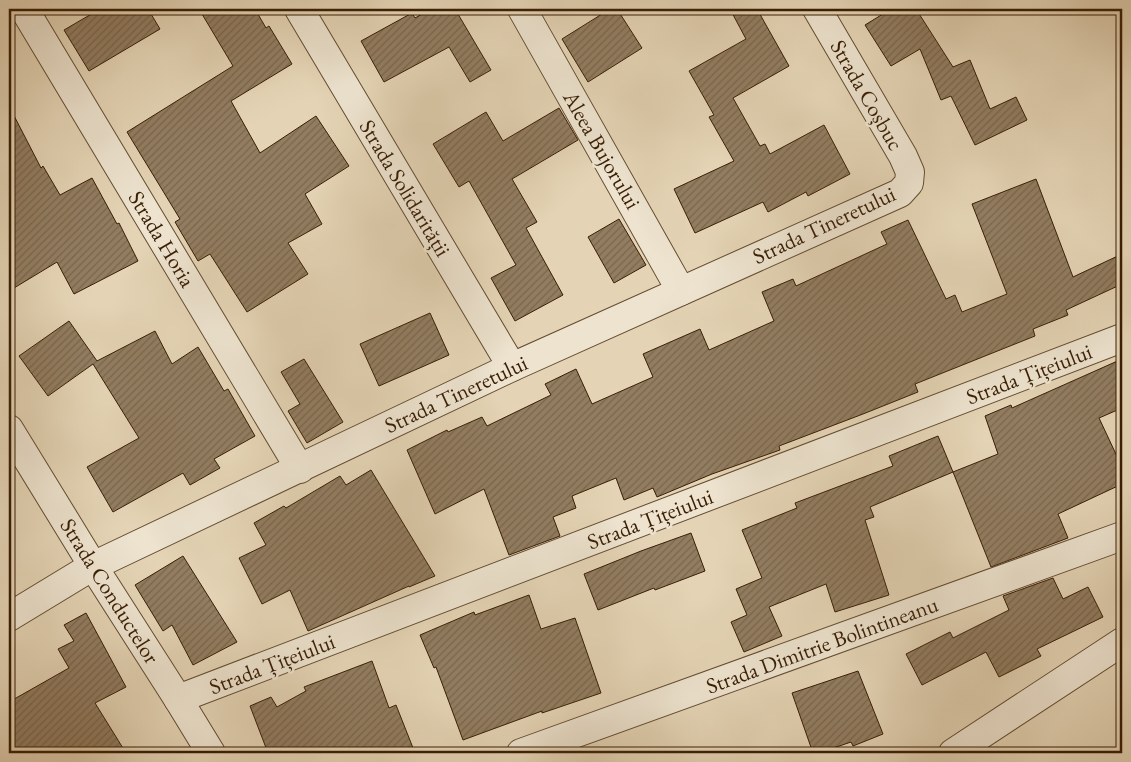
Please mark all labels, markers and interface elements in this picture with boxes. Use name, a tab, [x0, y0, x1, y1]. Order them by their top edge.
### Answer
street label: Strada Coșbuc	[824, 34, 910, 156]
street label: Aleea Bujorului	[556, 85, 648, 214]
street label: Strada Solidarității	[353, 114, 457, 262]
street label: Strada Tineretului	[748, 179, 900, 271]
street label: Strada Horia	[122, 185, 202, 293]
street label: Strada Țițeiului	[962, 337, 1096, 411]
street label: Strada Tineretului	[380, 348, 532, 440]
street label: Strada Țițeiului	[583, 482, 717, 556]
street label: Strada Conductelor	[54, 513, 167, 670]
street label: Strada Dimitrie Bolintineanu	[702, 589, 942, 701]
street label: Strada Țițeiului	[205, 627, 339, 701]

